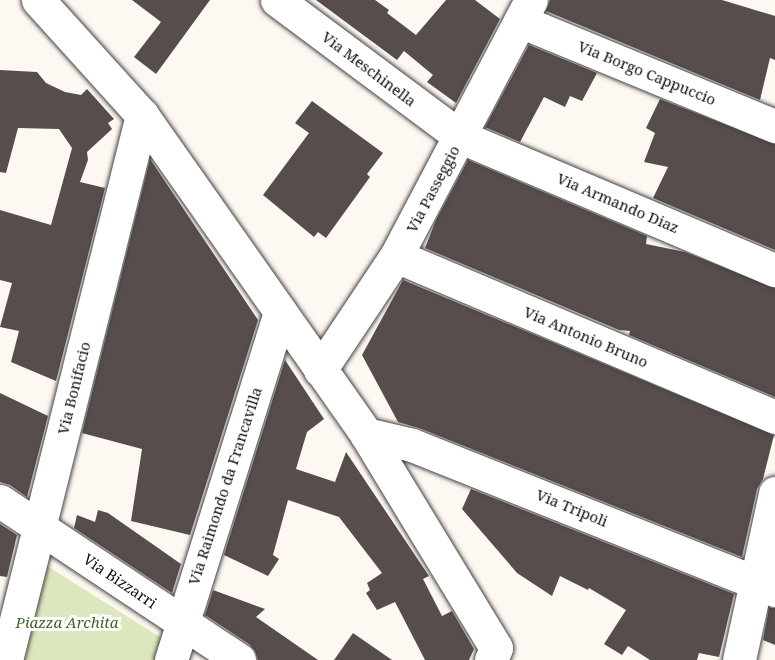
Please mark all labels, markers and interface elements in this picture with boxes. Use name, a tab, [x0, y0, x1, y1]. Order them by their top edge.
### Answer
street label: Via Meschinella	[318, 28, 420, 110]
street label: Via Borgo Cappuccio	[575, 37, 719, 109]
street label: Via Passeggio	[403, 142, 463, 236]
street label: Via Armando Diaz	[554, 169, 682, 237]
street label: Via Antonio Bruno	[521, 303, 651, 371]
street label: Via Bonifacio	[54, 340, 94, 436]
street label: Via Raimondo da Francavilla	[184, 385, 266, 587]
street label: Via Tripoli	[534, 485, 610, 531]
street label: Via Bizzarri	[80, 550, 160, 612]
park label: Piazza Archita	[16, 614, 118, 632]

